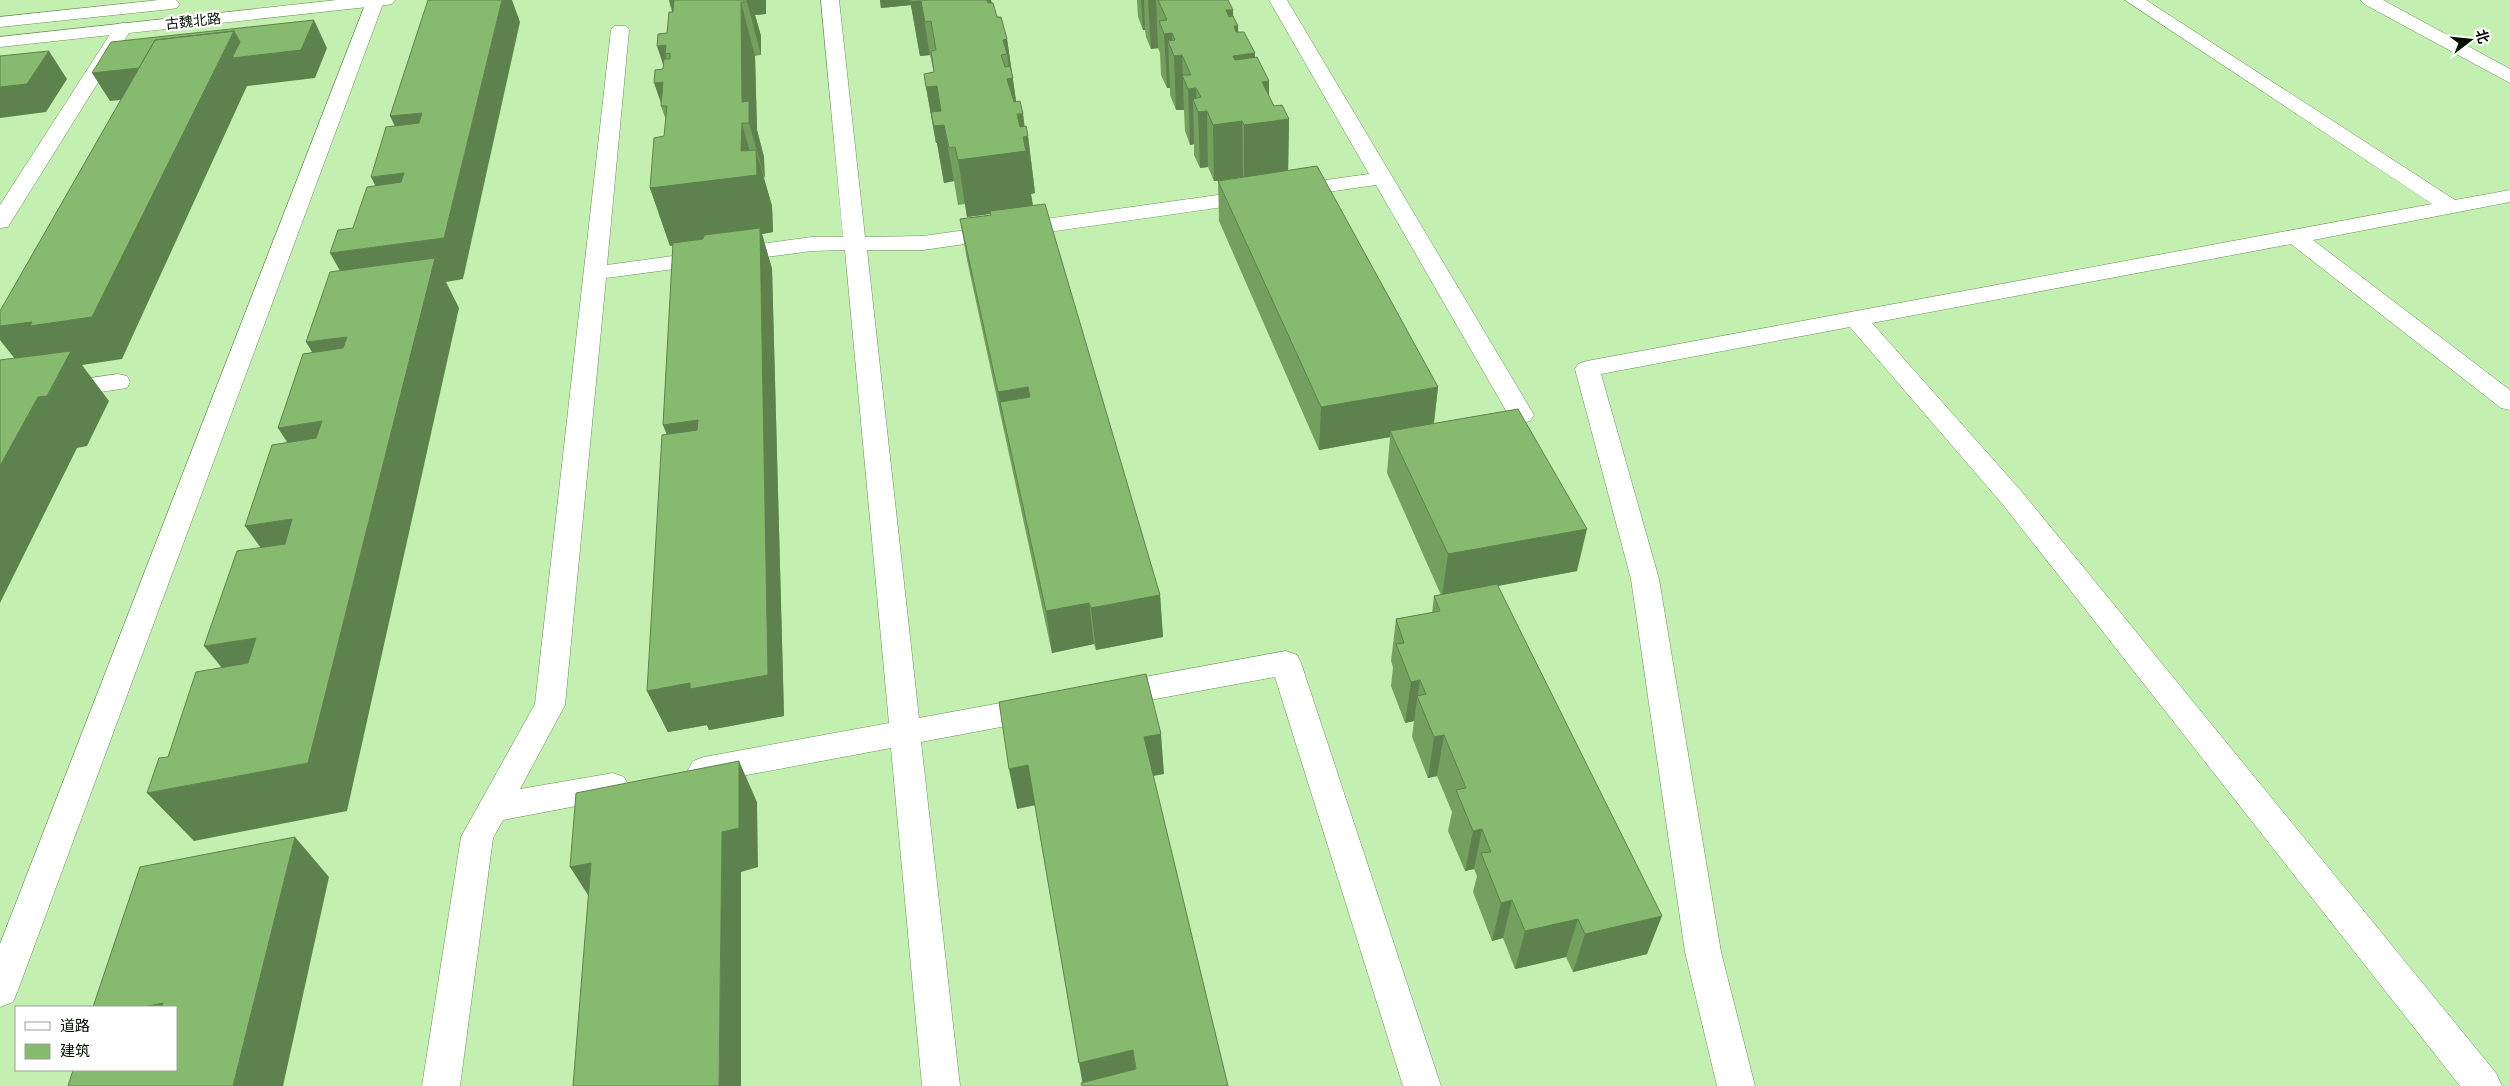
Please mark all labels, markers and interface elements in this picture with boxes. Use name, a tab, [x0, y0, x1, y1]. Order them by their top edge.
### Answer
street label: 古魏北路	[164, 9, 222, 32]
north arrow	[2445, 15, 2495, 65]
text: 北	[2473, 27, 2493, 45]
legend	[15, 1006, 178, 1071]
text: 道路	[60, 1016, 90, 1034]
text: 建筑	[60, 1041, 90, 1059]

